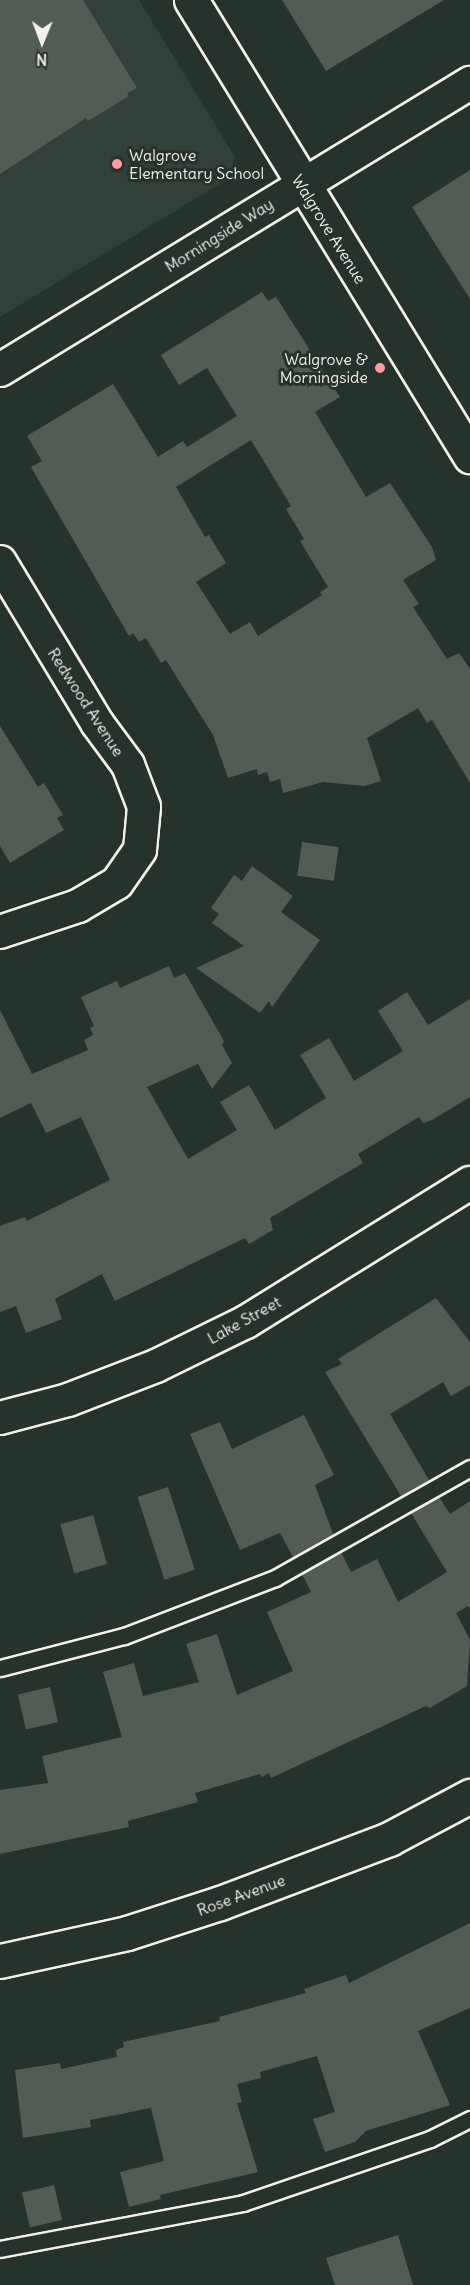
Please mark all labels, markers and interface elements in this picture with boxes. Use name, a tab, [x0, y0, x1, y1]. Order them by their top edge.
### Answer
north arrow	[12, 12, 72, 72]
text: N	[36, 50, 47, 70]
place label: Walgrove Elementary School	[129, 145, 264, 183]
marker: Walgrove Elementary School	[110, 157, 124, 171]
street label: Walgrove Avenue	[288, 171, 370, 287]
street label: Morningside Way	[161, 194, 277, 276]
place label: Walgrove & Morningside	[280, 349, 368, 387]
marker: Walgrove & Morningside	[373, 361, 387, 375]
street label: Redwood Avenue	[44, 644, 128, 760]
street label: Lake Street	[204, 1292, 284, 1348]
street label: Rose Avenue	[194, 1870, 288, 1920]

